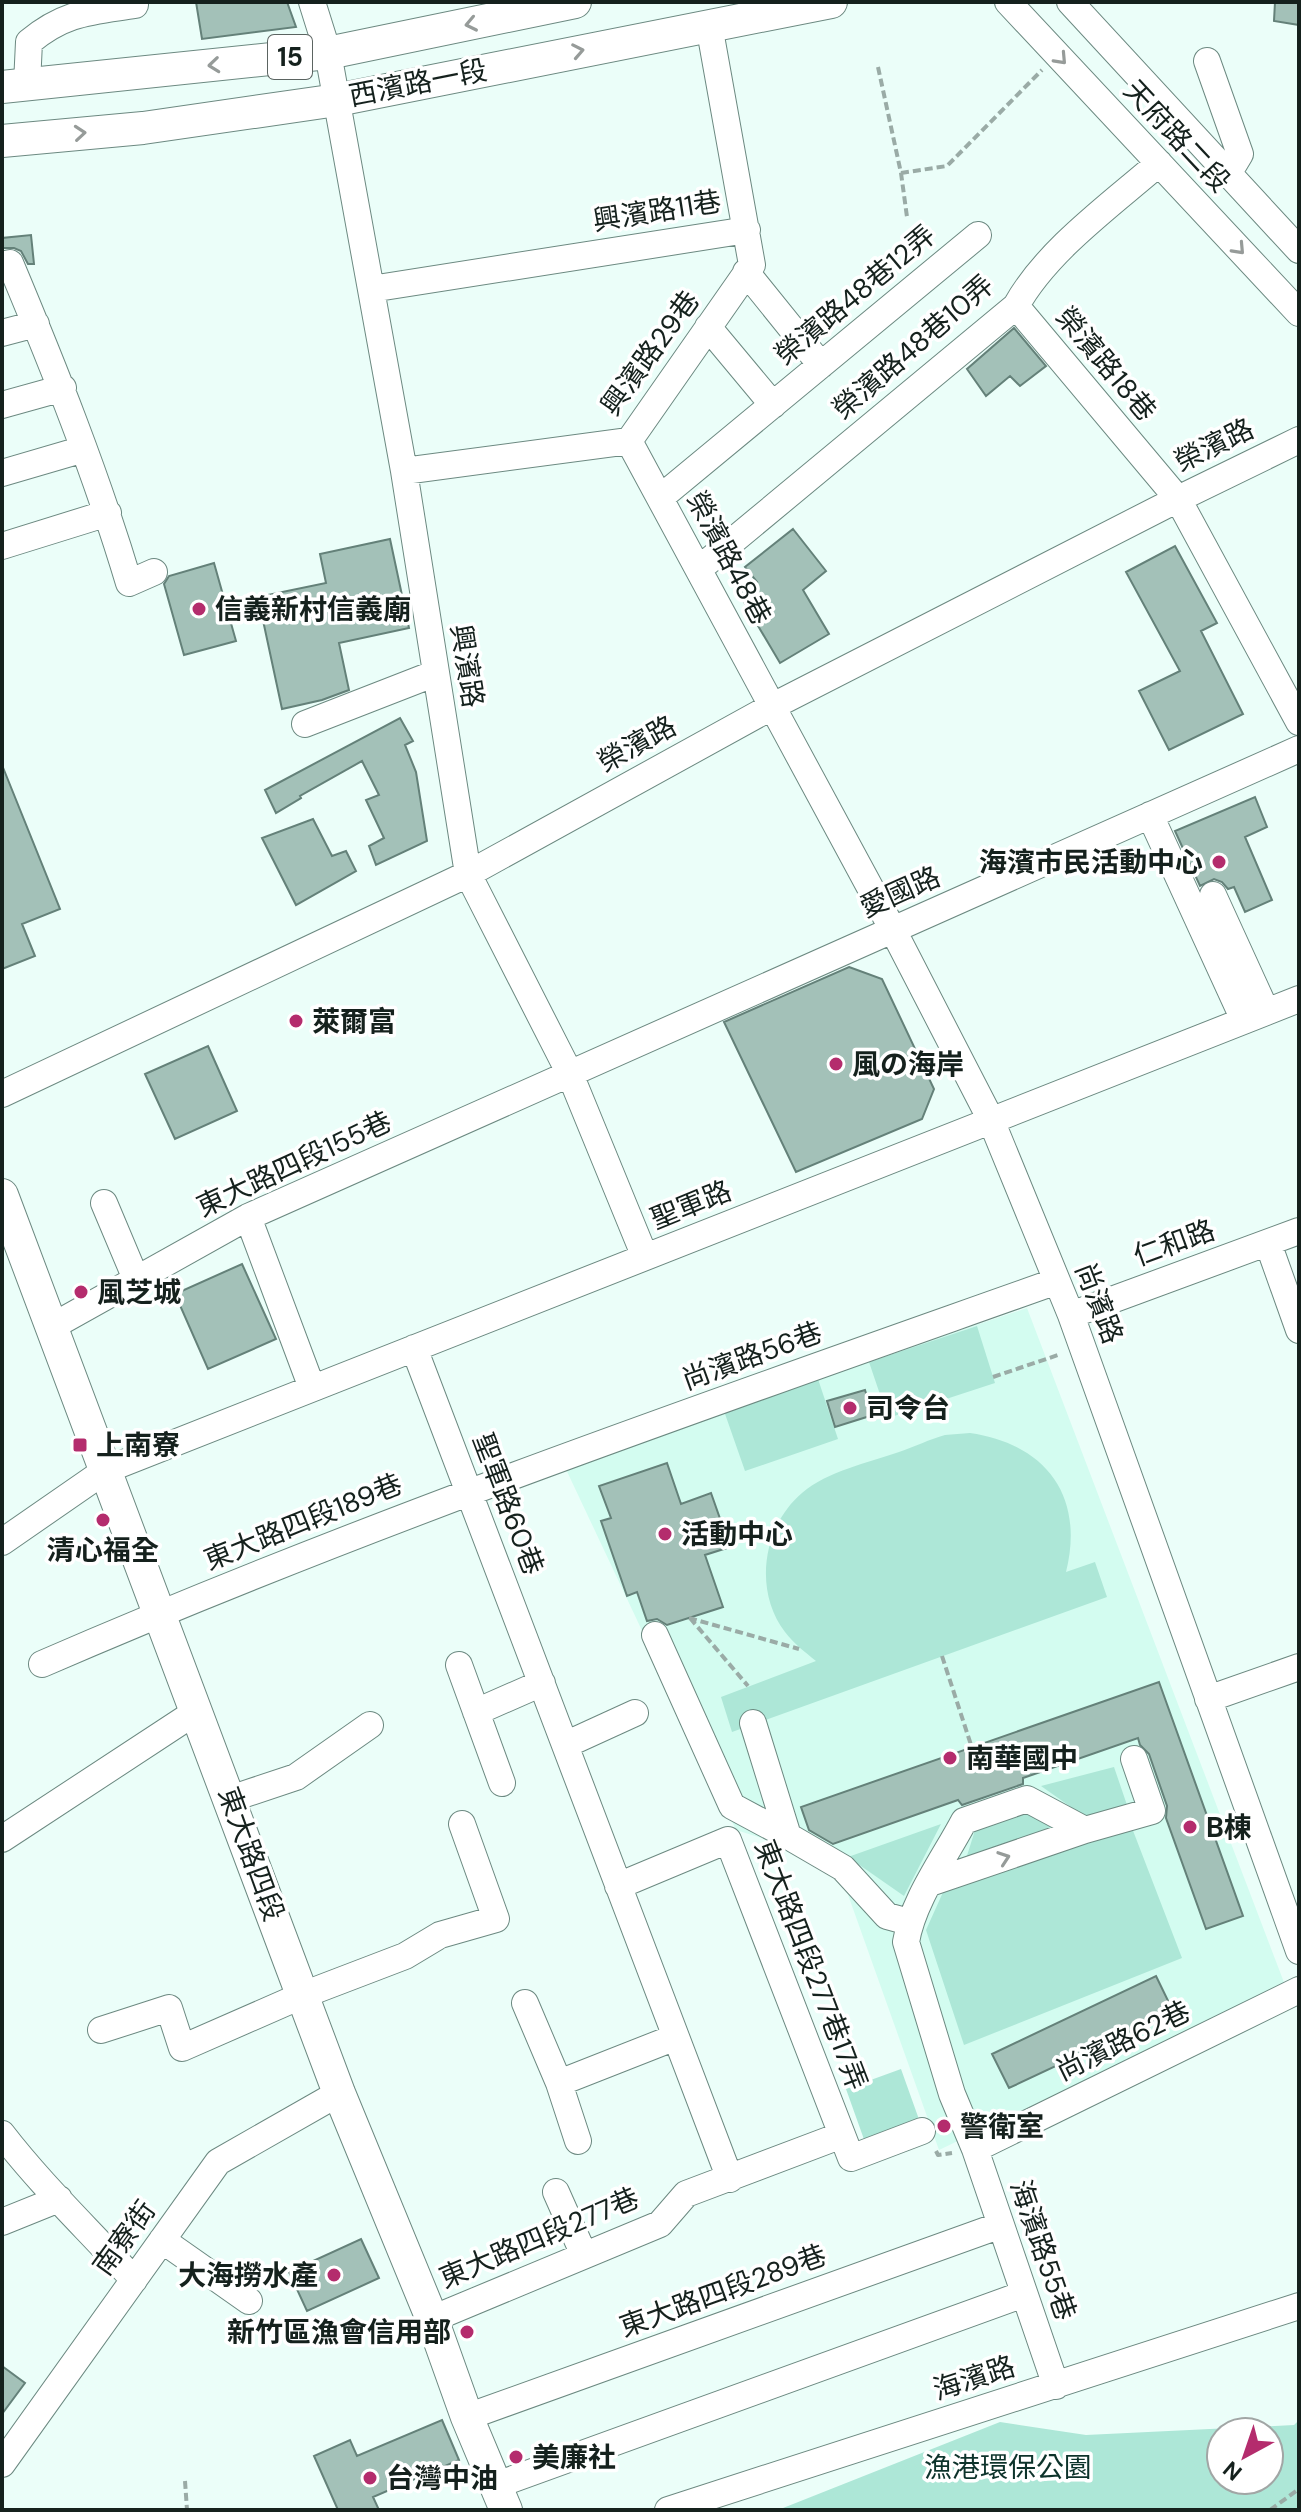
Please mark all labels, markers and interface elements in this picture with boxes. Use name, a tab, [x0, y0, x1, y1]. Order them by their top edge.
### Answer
one-way arrow	[464, 14, 477, 31]
road number: 15	[268, 35, 312, 79]
one-way arrow	[571, 43, 584, 60]
one-way arrow	[1052, 50, 1067, 64]
street label: 西濱路一段	[346, 51, 490, 115]
one-way arrow	[208, 57, 221, 74]
street label: 天府路二段	[1116, 72, 1238, 200]
one-way arrow	[74, 125, 87, 142]
street label: 興濱路11巷	[590, 183, 724, 239]
street label: 榮濱路48巷12弄	[767, 217, 943, 373]
one-way arrow	[1230, 240, 1244, 254]
street label: 榮濱路48巷10弄	[825, 267, 1001, 427]
street label: 興濱路29巷	[592, 283, 708, 423]
street label: 榮濱路18巷	[1048, 299, 1164, 429]
street label: 榮濱路	[1168, 410, 1260, 480]
street label: 榮濱路48巷	[678, 485, 780, 631]
place label: 信義新村信義廟	[215, 591, 411, 628]
marker: 信義新村信義廟	[190, 600, 208, 618]
street label: 興濱路	[442, 622, 492, 710]
street label: 榮濱路	[591, 707, 683, 781]
place label: 海濱市民活動中心	[979, 844, 1203, 881]
marker: 海濱市民活動中心	[1210, 853, 1228, 871]
street label: 愛國路	[854, 858, 946, 926]
place label: 萊爾富	[312, 1003, 396, 1040]
marker: 萊爾富	[287, 1012, 305, 1030]
place label: 風の海岸	[852, 1046, 964, 1083]
marker: 風の海岸	[827, 1055, 845, 1073]
street label: 東大路四段155巷	[191, 1103, 397, 1225]
street label: 聖軍路	[645, 1172, 737, 1238]
street label: 仁和路	[1128, 1211, 1220, 1275]
street label: 尚濱路	[1067, 1257, 1131, 1349]
place label: 風芝城	[97, 1274, 181, 1311]
marker: 風芝城	[72, 1283, 90, 1301]
street label: 尚濱路56巷	[677, 1314, 827, 1398]
place label: 司令台	[866, 1390, 950, 1427]
marker: 司令台	[841, 1399, 859, 1417]
place label: 上南寮	[96, 1427, 180, 1464]
street label: 聖軍路60巷	[464, 1428, 552, 1580]
marker: 上南寮	[71, 1436, 89, 1454]
street label: 東大路四段189巷	[198, 1465, 408, 1579]
marker: 清心福全	[94, 1511, 112, 1529]
place label: 活動中心	[681, 1516, 793, 1553]
marker: 活動中心	[656, 1525, 674, 1543]
place label: 清心福全	[47, 1532, 159, 1569]
place label: 南華國中	[966, 1740, 1078, 1777]
marker: 南華國中	[941, 1749, 959, 1767]
street label: 東大路四段	[210, 1782, 292, 1926]
place label: B棟	[1206, 1809, 1252, 1846]
marker: B棟	[1181, 1818, 1199, 1836]
street label: 東大路四段277巷17弄	[746, 1835, 876, 2095]
one-way arrow	[997, 1851, 1011, 1867]
street label: 尚濱路62巷	[1050, 1993, 1196, 2089]
place label: 警衛室	[960, 2108, 1044, 2145]
marker: 警衛室	[935, 2117, 953, 2135]
street label: 海濱路55巷	[1002, 2175, 1084, 2325]
street label: 東大路四段277巷	[433, 2179, 645, 2297]
street label: 南寮街	[84, 2193, 164, 2283]
street label: 東大路四段289巷	[615, 2236, 831, 2346]
place label: 大海撈水產	[178, 2257, 318, 2294]
marker: 大海撈水產	[325, 2266, 343, 2284]
place label: 新竹區漁會信用部	[227, 2314, 451, 2351]
marker: 新竹區漁會信用部	[458, 2323, 476, 2341]
street label: 海濱路	[928, 2347, 1020, 2409]
north arrow	[1205, 2416, 1285, 2496]
place label: 美廉社	[532, 2439, 616, 2476]
marker: 美廉社	[507, 2448, 525, 2466]
park label: 漁港環保公園	[924, 2449, 1092, 2486]
text: N	[1217, 2455, 1248, 2487]
place label: 台灣中油	[386, 2460, 498, 2497]
marker: 台灣中油	[361, 2469, 379, 2487]

